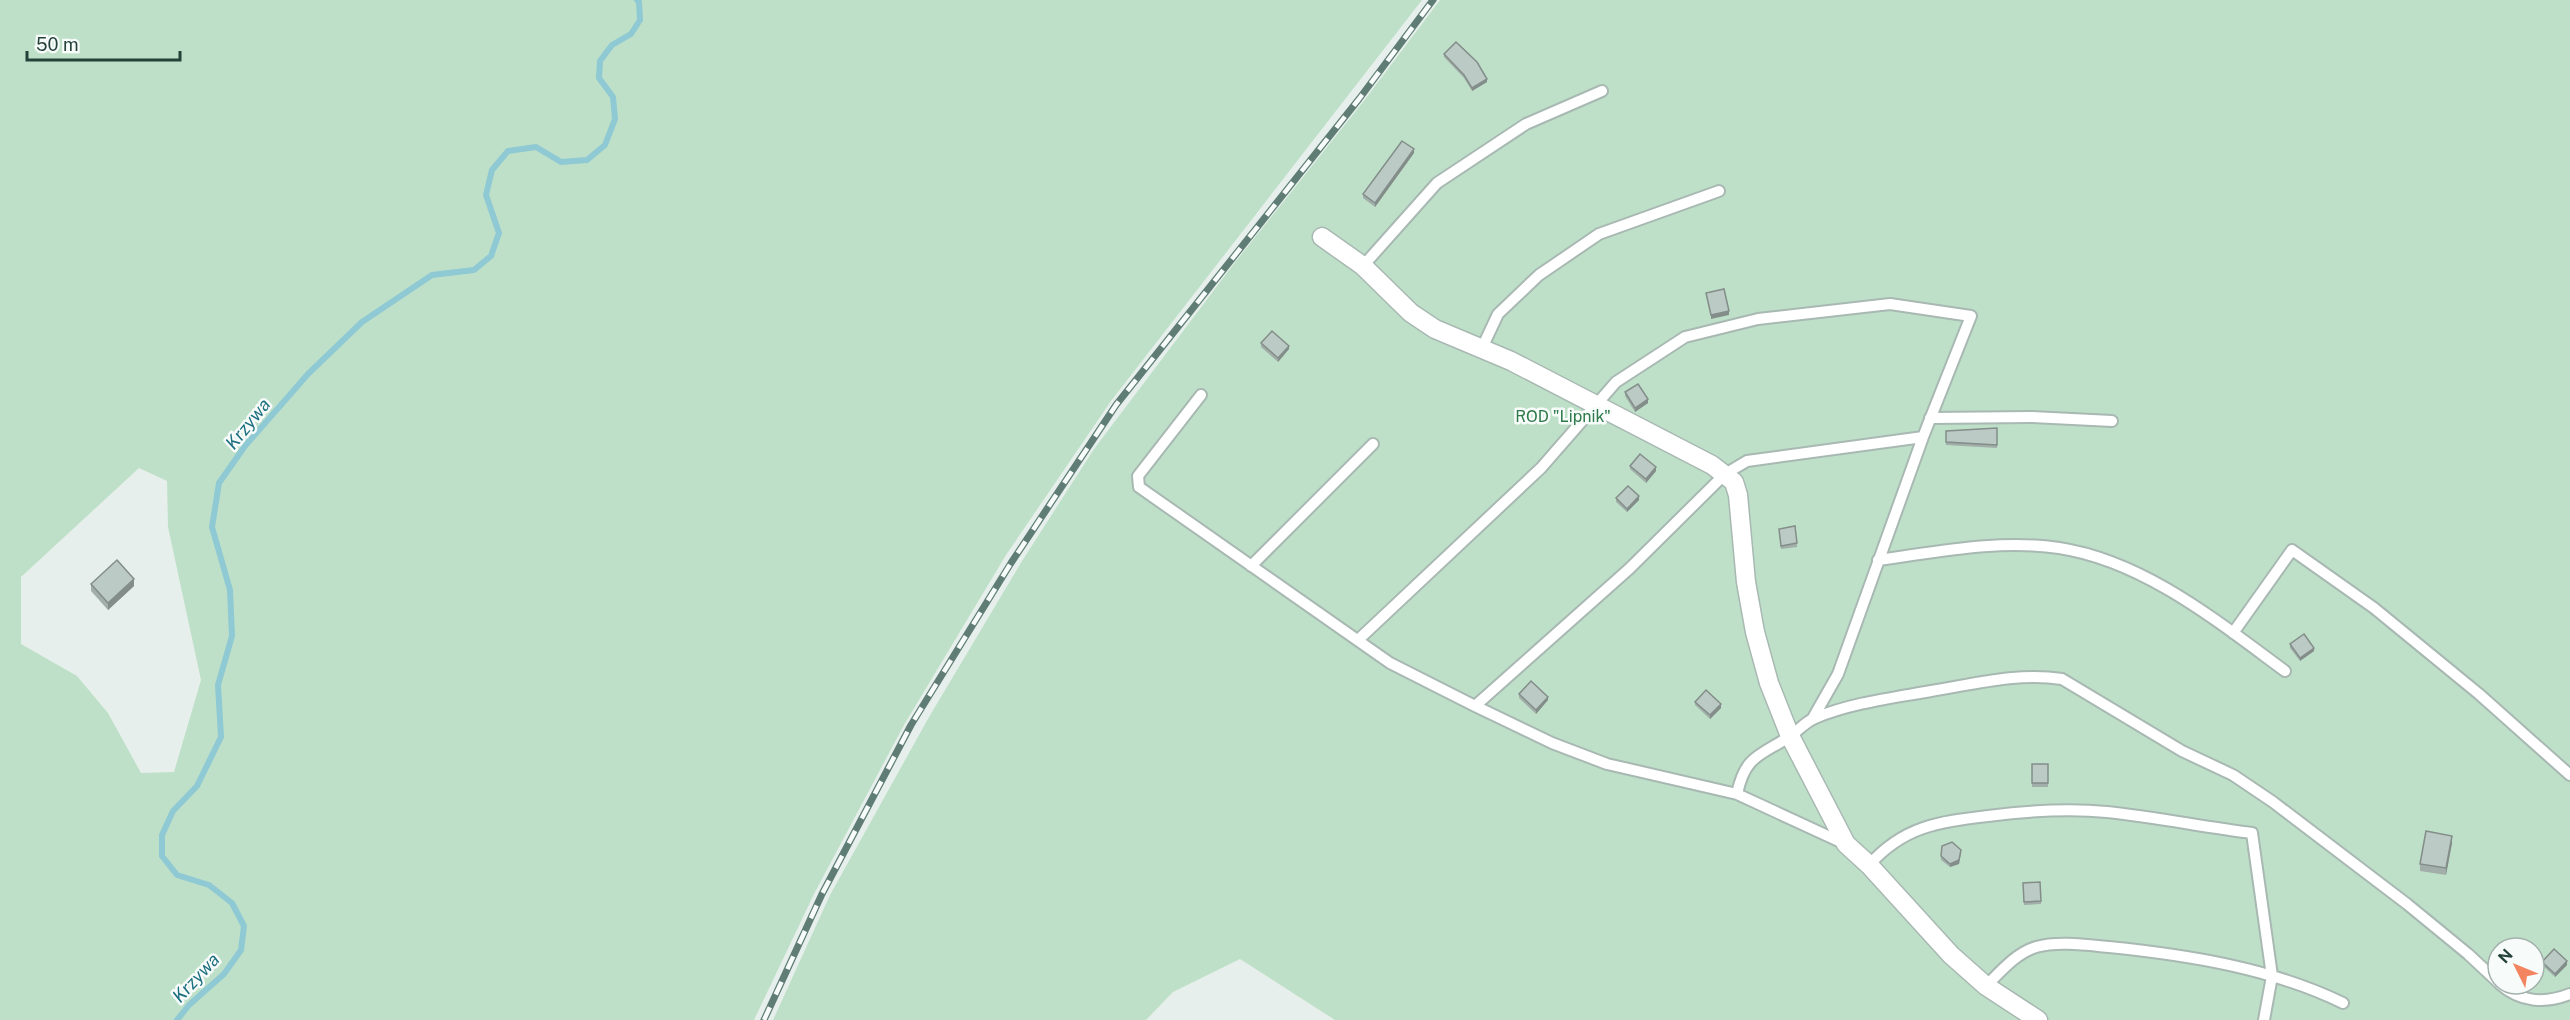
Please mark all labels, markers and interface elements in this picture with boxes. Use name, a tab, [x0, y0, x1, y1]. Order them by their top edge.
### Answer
scale bar	[27, 24, 180, 62]
text: 50 m	[36, 34, 79, 55]
water label: Krzywa	[221, 394, 274, 453]
park label: ROD "Lipnik"	[1515, 407, 1611, 426]
north arrow	[2486, 936, 2546, 996]
text: N	[2494, 945, 2517, 967]
water label: Krzywa	[168, 949, 223, 1006]

